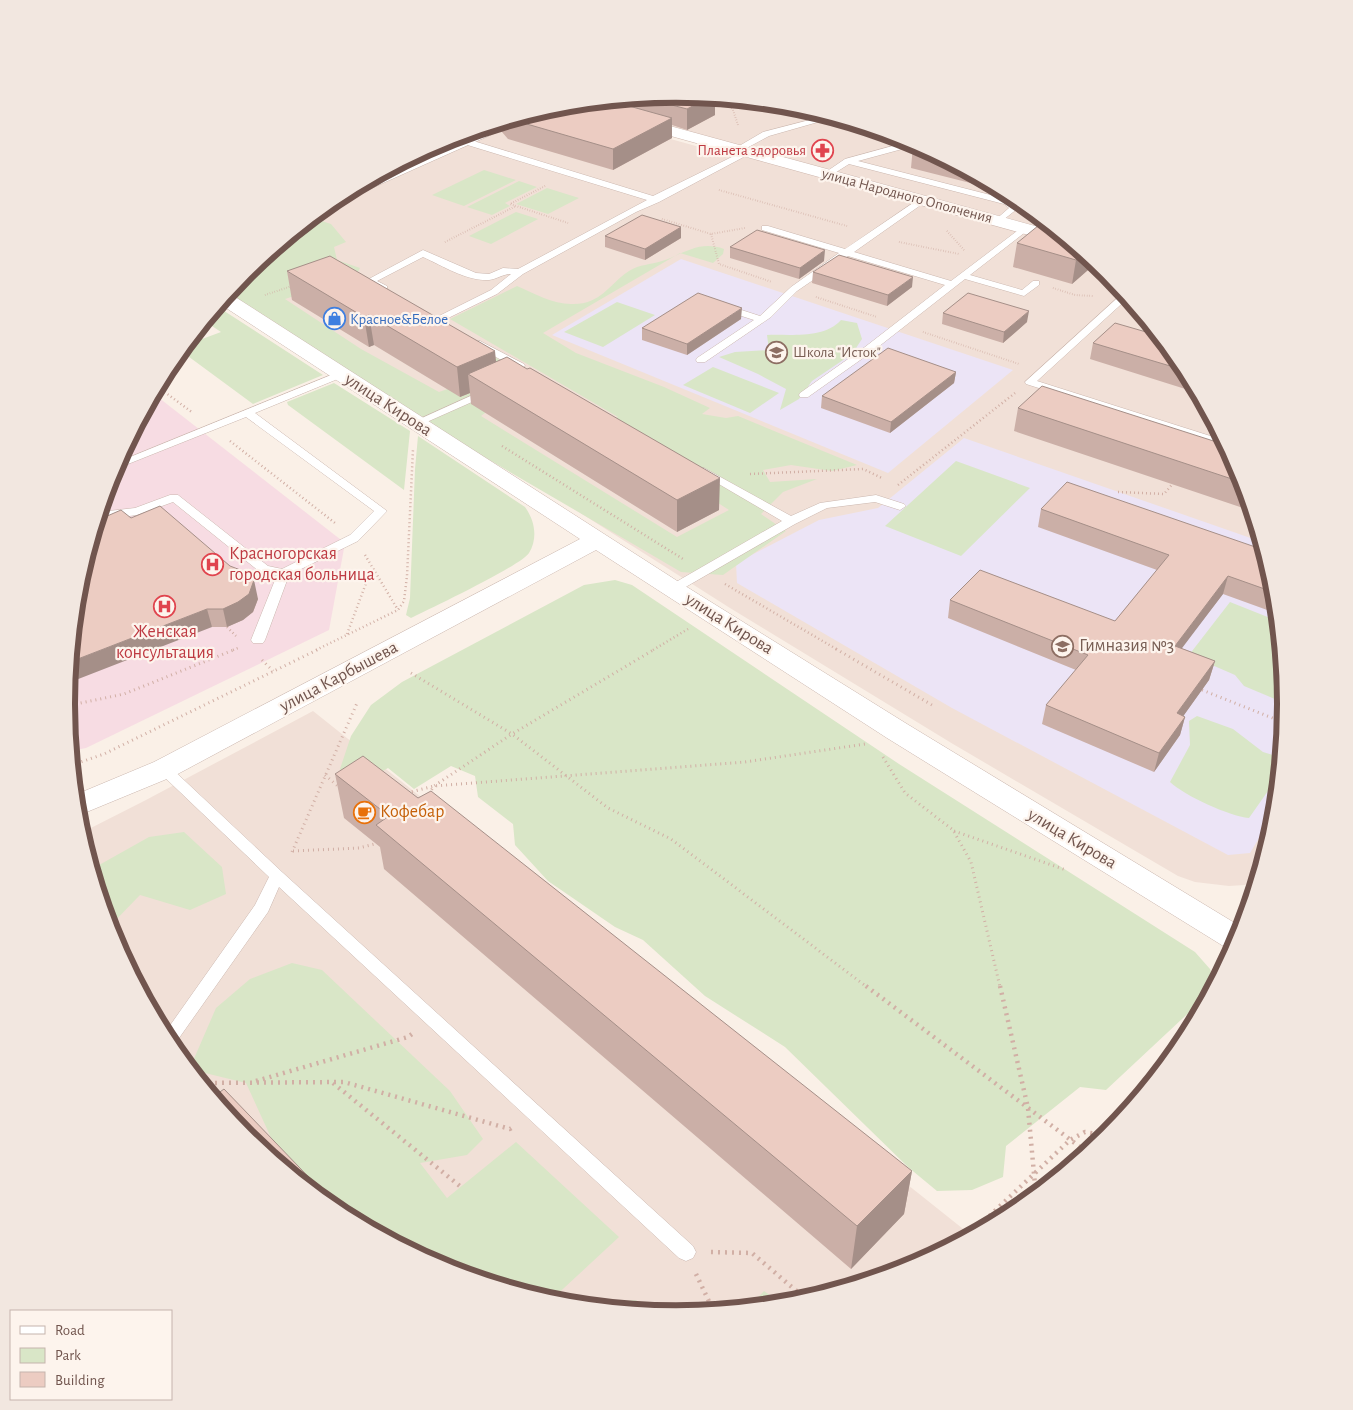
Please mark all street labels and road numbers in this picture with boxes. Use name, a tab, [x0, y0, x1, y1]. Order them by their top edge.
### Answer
street label: улица Народного Ополчения	[819, 166, 994, 226]
street label: улица Кирова	[340, 370, 435, 440]
street label: улица Кирова	[681, 589, 776, 658]
street label: улица Карбышева	[276, 637, 401, 716]
street label: улица Кирова	[1024, 805, 1119, 872]

